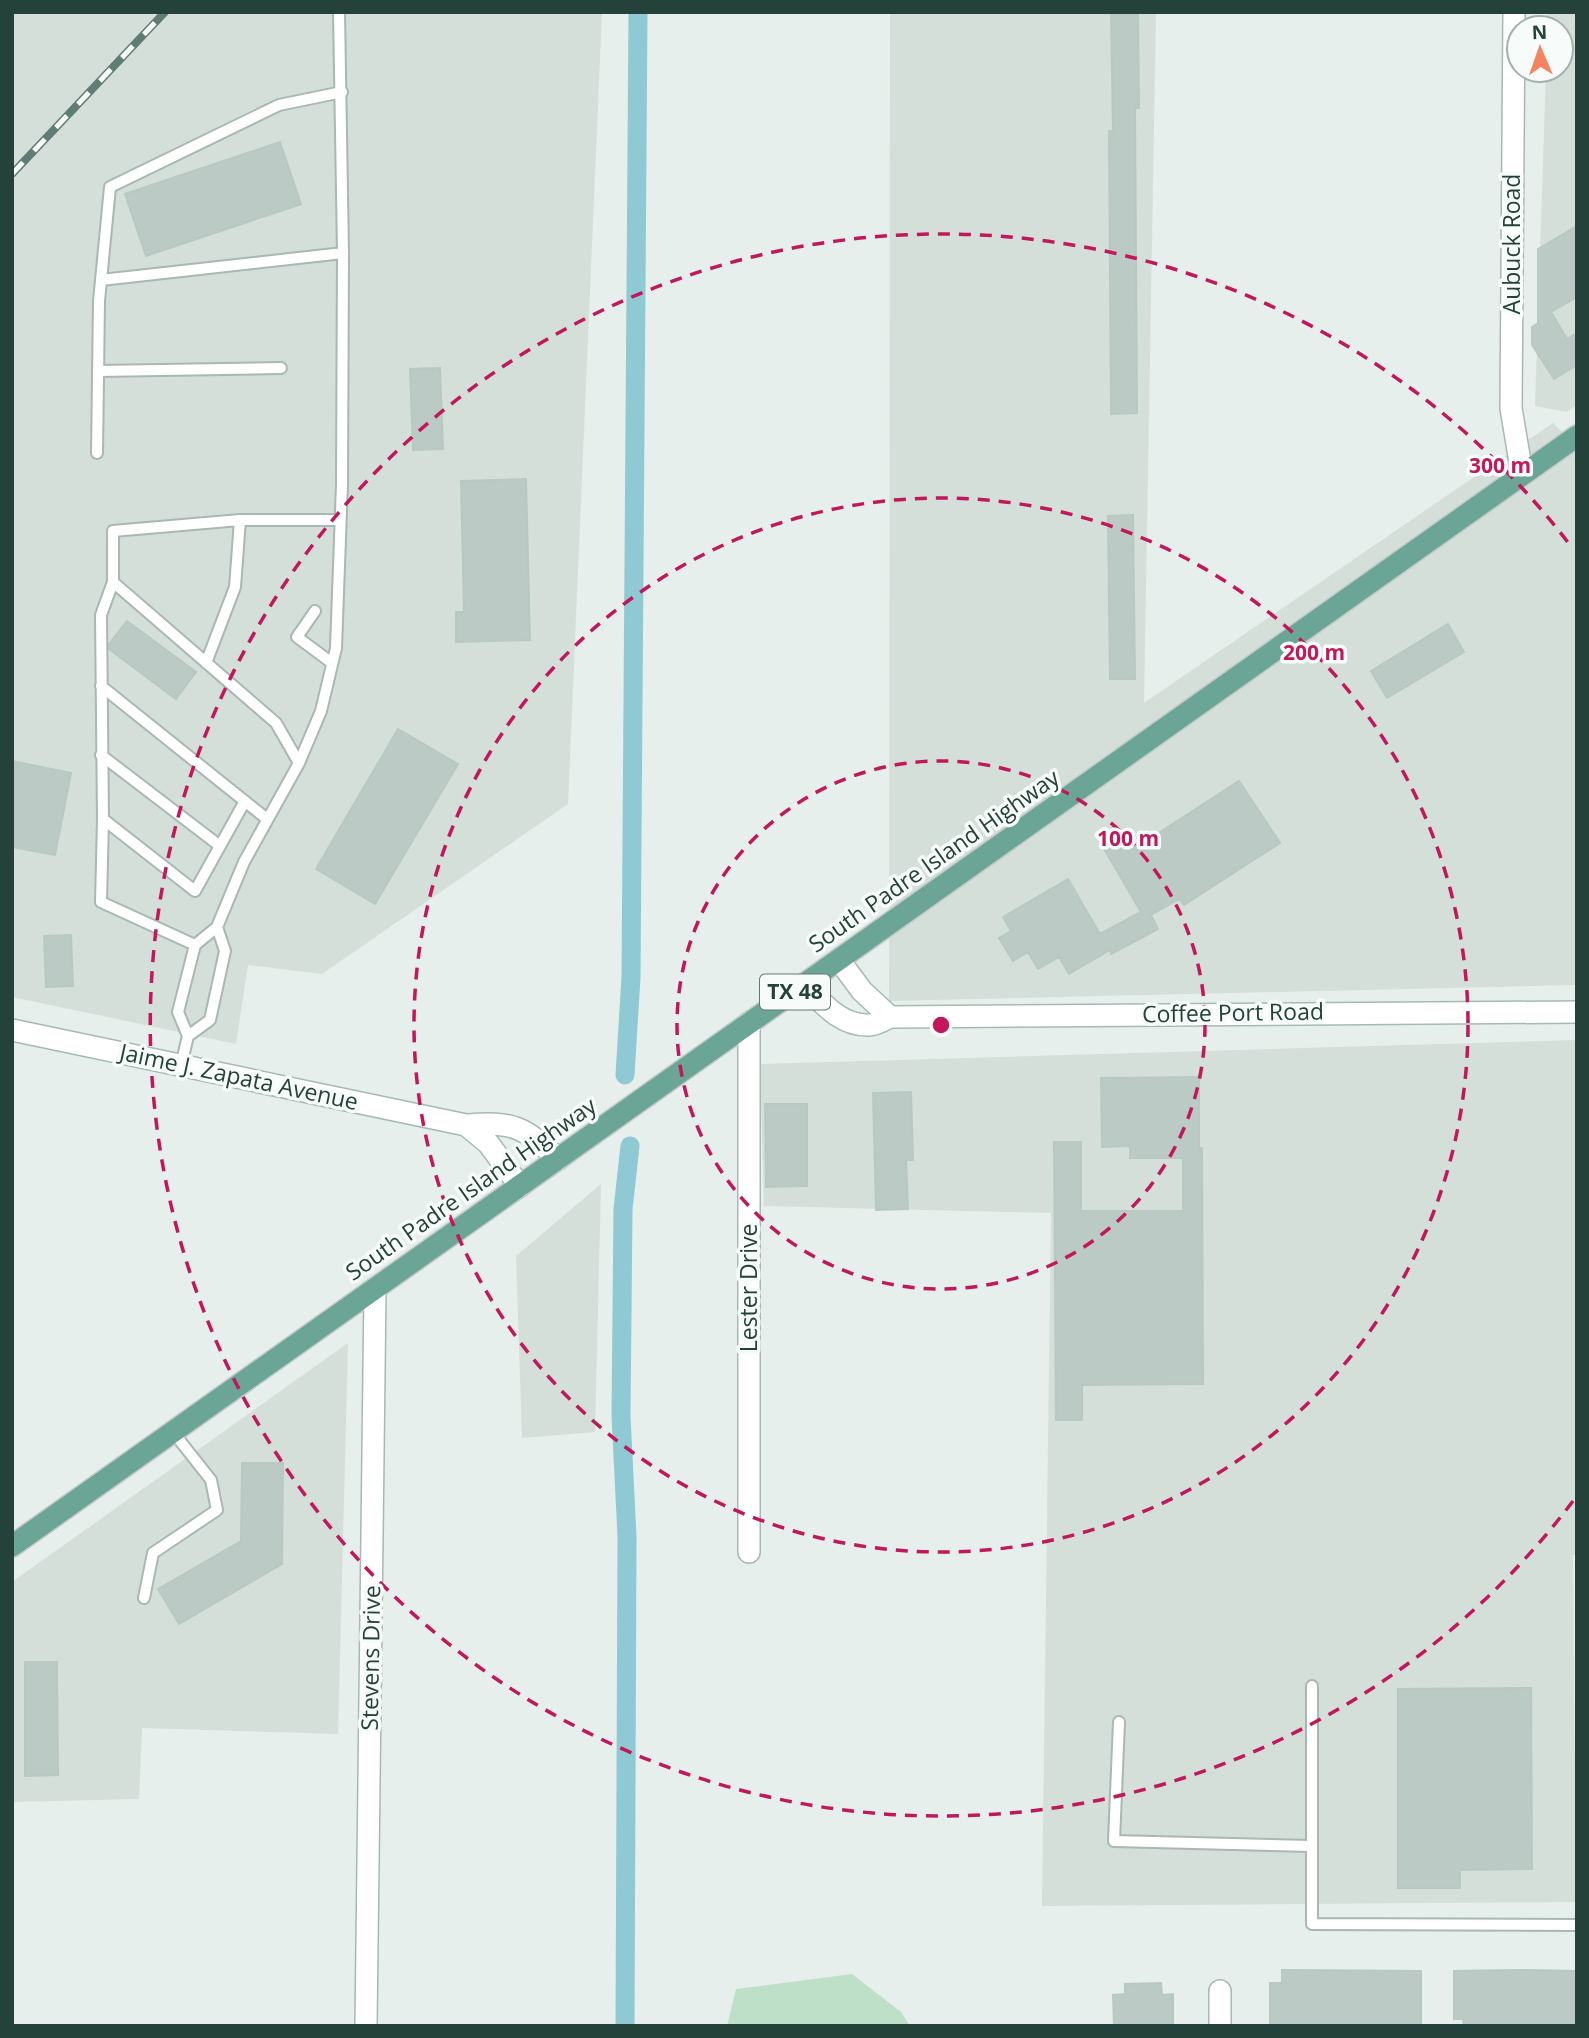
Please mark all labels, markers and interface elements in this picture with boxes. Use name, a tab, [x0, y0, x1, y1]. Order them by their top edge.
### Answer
north arrow	[1505, 14, 1575, 84]
text: N	[1531, 19, 1548, 45]
street label: Aubuck Road	[1495, 174, 1527, 314]
text: 300 m	[1469, 451, 1531, 479]
text: 200 m	[1283, 638, 1345, 666]
street label: South Padre Island Highway	[802, 761, 1066, 959]
text: 100 m	[1097, 824, 1159, 852]
road number: TX 48	[760, 974, 830, 1010]
street label: Coffee Port Road	[1142, 994, 1324, 1030]
centre of rings	[929, 1013, 953, 1037]
street label: Jaime J. Zapata Avenue	[115, 1035, 361, 1117]
street label: South Padre Island Highway	[339, 1089, 603, 1287]
street label: Lester Drive	[732, 1224, 764, 1352]
street label: Stevens Drive	[353, 1585, 387, 1731]

